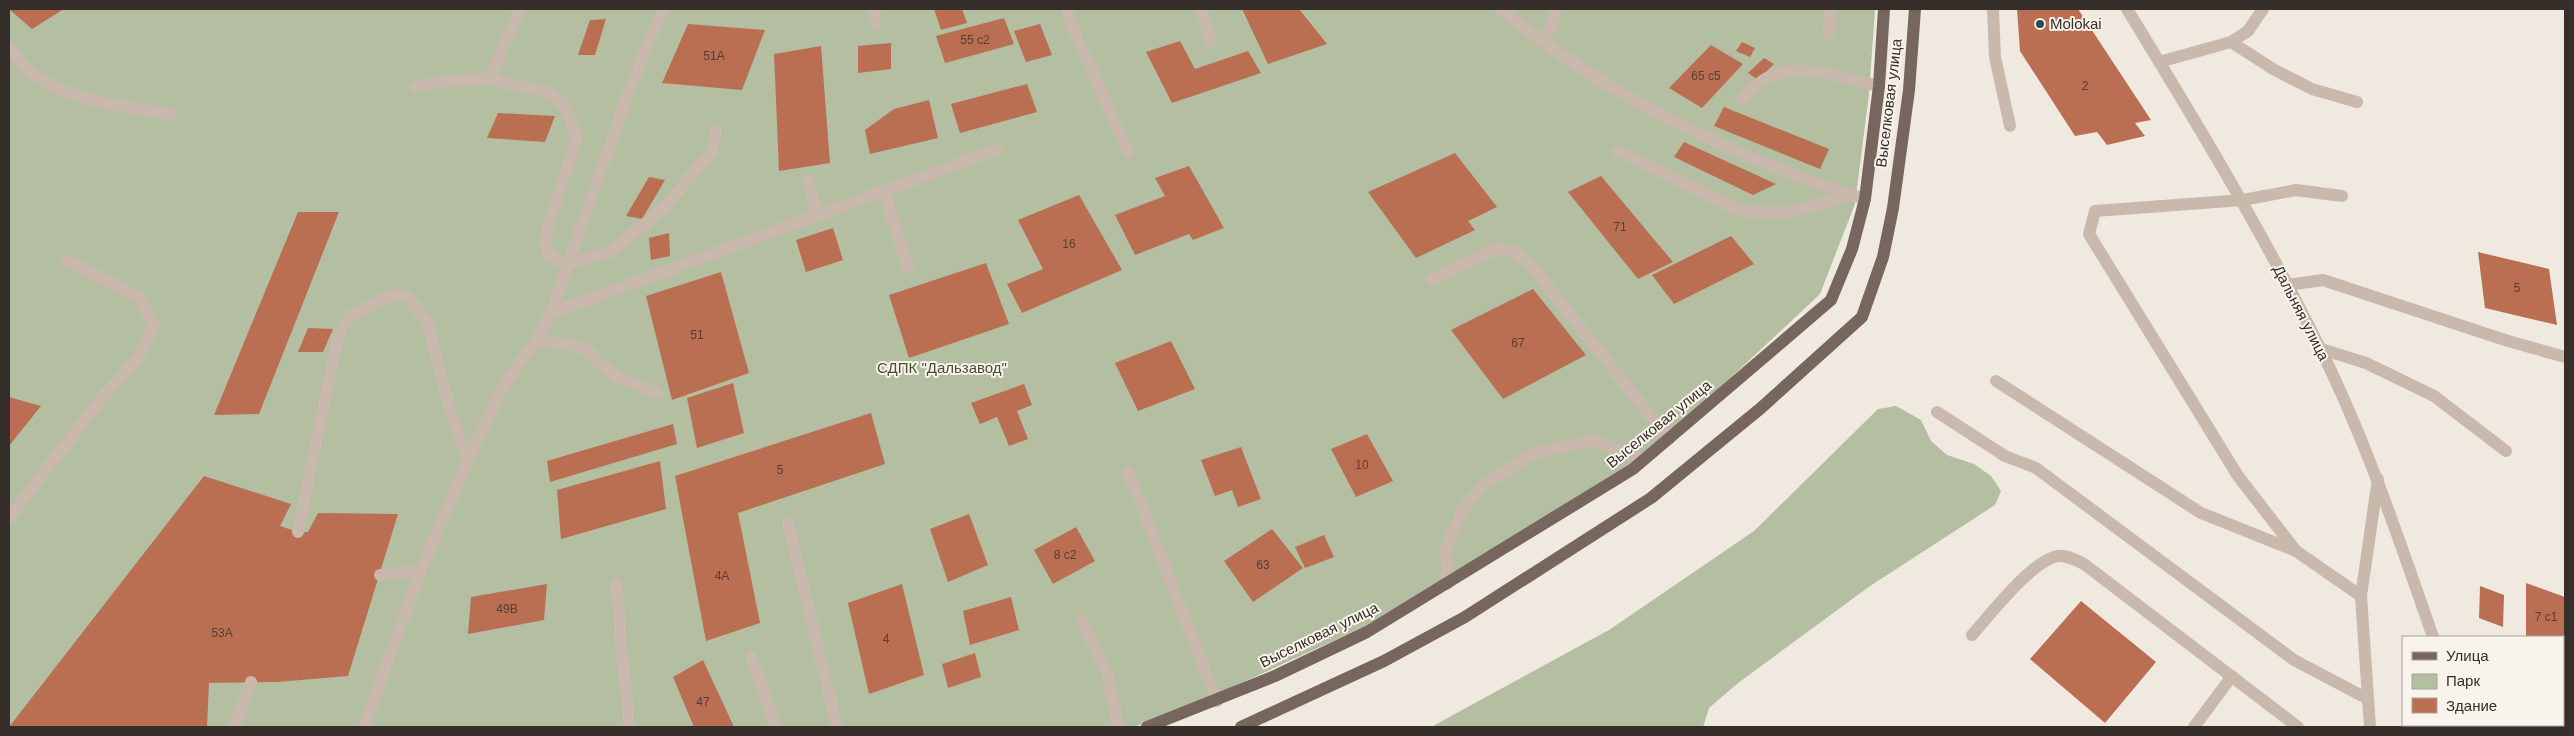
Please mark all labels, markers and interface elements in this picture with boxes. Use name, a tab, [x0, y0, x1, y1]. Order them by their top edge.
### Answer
place label: Molokai	[2050, 15, 2102, 32]
marker: Molokai	[2034, 18, 2046, 30]
house number: 55 с2	[960, 33, 990, 47]
street label: Выселковая улица	[1872, 37, 1905, 168]
house number: 51А	[703, 49, 725, 63]
house number: 65 с5	[1691, 69, 1721, 83]
house number: 2	[2082, 79, 2089, 93]
house number: 71	[1613, 220, 1627, 234]
house number: 16	[1062, 237, 1076, 251]
street label: Дальняя улица	[2270, 262, 2333, 364]
house number: 5	[2514, 281, 2521, 295]
house number: 51	[690, 328, 704, 342]
house number: 67	[1511, 336, 1525, 350]
park label: СДПК "Дальзавод"	[877, 359, 1007, 376]
street label: Выселковая улица	[1603, 376, 1715, 471]
house number: 10	[1355, 458, 1369, 472]
house number: 5	[777, 463, 784, 477]
house number: 8 с2	[1054, 548, 1077, 562]
house number: 63	[1256, 558, 1270, 572]
house number: 4А	[715, 569, 729, 583]
street label: Выселковая улица	[1257, 598, 1381, 671]
house number: 49В	[496, 602, 518, 616]
house number: 7 с1	[2535, 610, 2558, 624]
house number: 53А	[211, 626, 233, 640]
house number: 4	[883, 632, 890, 646]
legend	[2402, 636, 2564, 726]
text: Улица	[2446, 647, 2489, 664]
text: Парк	[2446, 672, 2480, 689]
house number: 47	[696, 695, 710, 709]
text: Здание	[2446, 697, 2497, 714]

